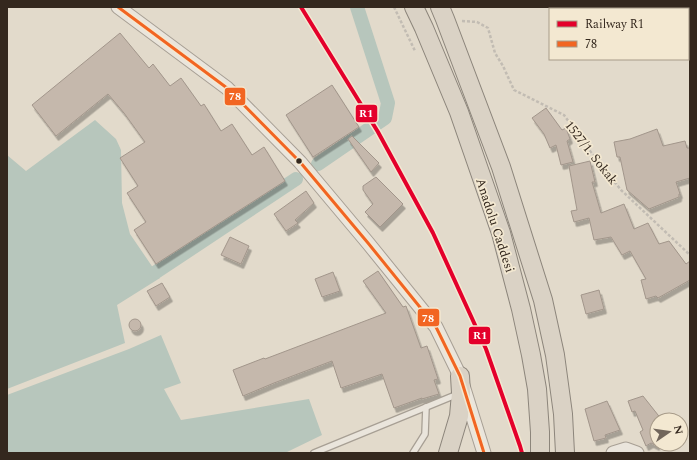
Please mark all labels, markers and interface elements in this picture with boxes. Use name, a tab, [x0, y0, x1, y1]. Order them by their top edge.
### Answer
legend	[549, 8, 689, 60]
text: Railway R1	[585, 15, 644, 34]
text: 78	[585, 35, 597, 54]
line badge: 78	[224, 87, 246, 106]
text: 78	[229, 88, 241, 105]
line badge: R1	[355, 104, 378, 123]
text: R1	[359, 105, 373, 122]
street label: 1527/1. Sokak	[560, 116, 623, 189]
unlabelled marker	[294, 156, 304, 166]
street label: Anadolu Caddesi	[470, 175, 520, 275]
line badge: 78	[417, 308, 440, 327]
text: 78	[422, 310, 434, 327]
line badge: R1	[468, 326, 491, 345]
text: R1	[473, 327, 487, 344]
north arrow	[649, 412, 689, 452]
text: N	[669, 424, 688, 436]

